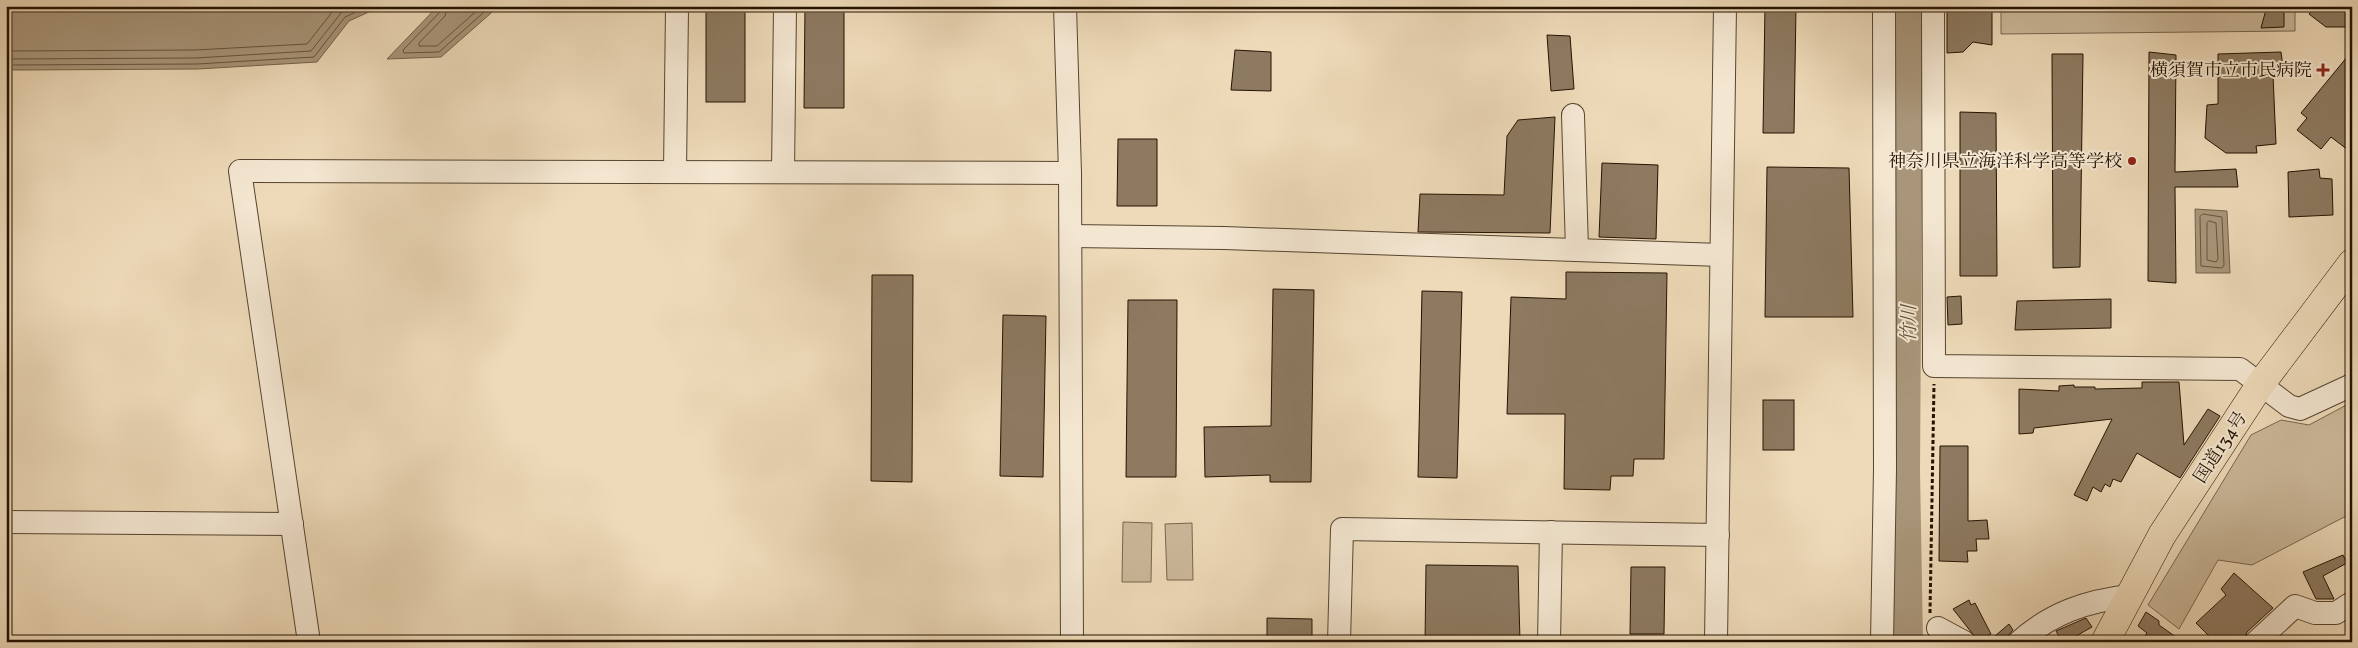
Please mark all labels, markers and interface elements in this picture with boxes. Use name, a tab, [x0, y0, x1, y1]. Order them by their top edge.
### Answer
place label: 横須賀市立市民病院	[2150, 59, 2312, 84]
marker: 横須賀市立市民病院	[2316, 63, 2330, 77]
place label: 神奈川県立海洋科学高等学校	[1888, 150, 2122, 175]
marker: 神奈川県立海洋科学高等学校	[2126, 155, 2138, 167]
water label: 竹川	[1897, 303, 1923, 343]
street label: 国道134号	[2189, 407, 2254, 489]

